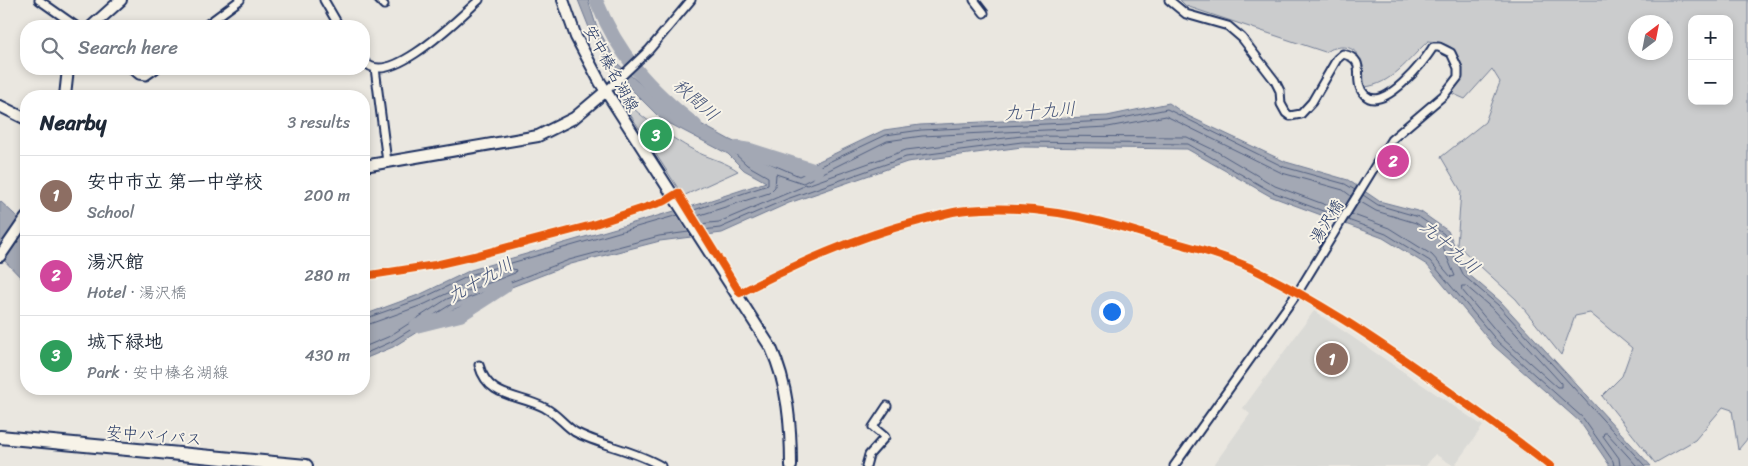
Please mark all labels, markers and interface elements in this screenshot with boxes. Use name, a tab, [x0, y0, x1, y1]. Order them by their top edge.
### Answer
north arrow	[1628, 15, 1673, 60]
map controls	[1688, 15, 1733, 105]
button: +	[1688, 15, 1733, 60]
street label: 安中榛名湖線	[576, 19, 648, 117]
search box	[20, 20, 370, 75]
text: Search here	[78, 31, 178, 64]
icon: search	[38, 34, 66, 62]
button: −	[1688, 60, 1733, 105]
water label: 秋間川	[665, 70, 727, 130]
water label: 九十九川	[1003, 93, 1077, 129]
text: Nearby	[40, 104, 106, 142]
text: 3 results	[287, 108, 350, 137]
pin: 3	[640, 116, 672, 154]
pin: 2	[1377, 142, 1409, 180]
text: 安中市立 第一中学校	[87, 165, 263, 198]
text: 1	[53, 181, 59, 210]
text: 200 m	[304, 181, 350, 210]
street label: 湯沢橋	[1301, 193, 1351, 249]
text: School	[87, 198, 134, 227]
water label: 九十九川	[1412, 211, 1488, 283]
text: 湯沢館	[87, 245, 144, 278]
water label: 九十九川	[441, 249, 519, 311]
text: 2	[51, 261, 61, 290]
text: 280 m	[305, 261, 350, 290]
text: Hotel · 湯沢橋	[87, 278, 187, 307]
your location	[1099, 299, 1125, 325]
text: 城下緑地	[87, 325, 163, 358]
pin: 1	[1316, 340, 1348, 378]
text: 3	[52, 341, 60, 370]
text: 430 m	[305, 341, 350, 370]
text: Park · 安中榛名湖線	[87, 358, 228, 387]
street label: 安中バイパス	[105, 417, 203, 454]

